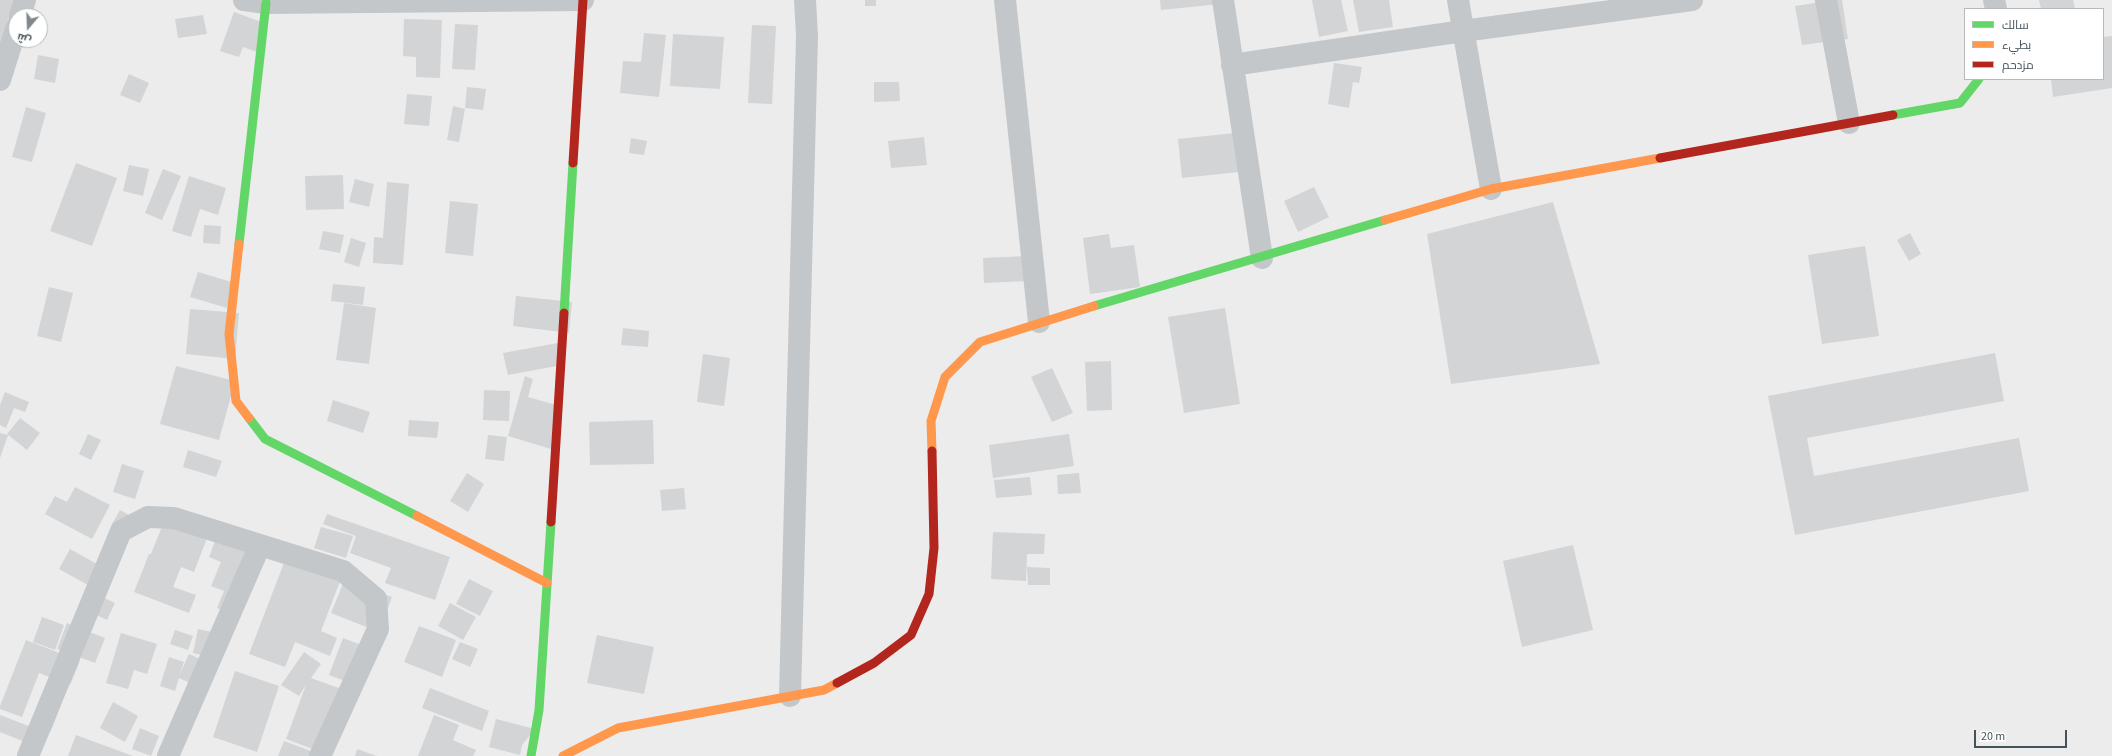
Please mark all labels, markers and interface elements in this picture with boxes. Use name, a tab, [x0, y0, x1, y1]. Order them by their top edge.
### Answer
north arrow	[8, 8, 48, 48]
legend	[1964, 8, 2104, 80]
text: سالك	[2002, 17, 2029, 34]
text: ش	[15, 29, 33, 48]
text: بطيء	[2002, 37, 2031, 54]
text: مزدحم	[2002, 57, 2034, 74]
scale bar	[1976, 722, 2069, 748]
text: 20 m	[1981, 728, 2005, 745]

